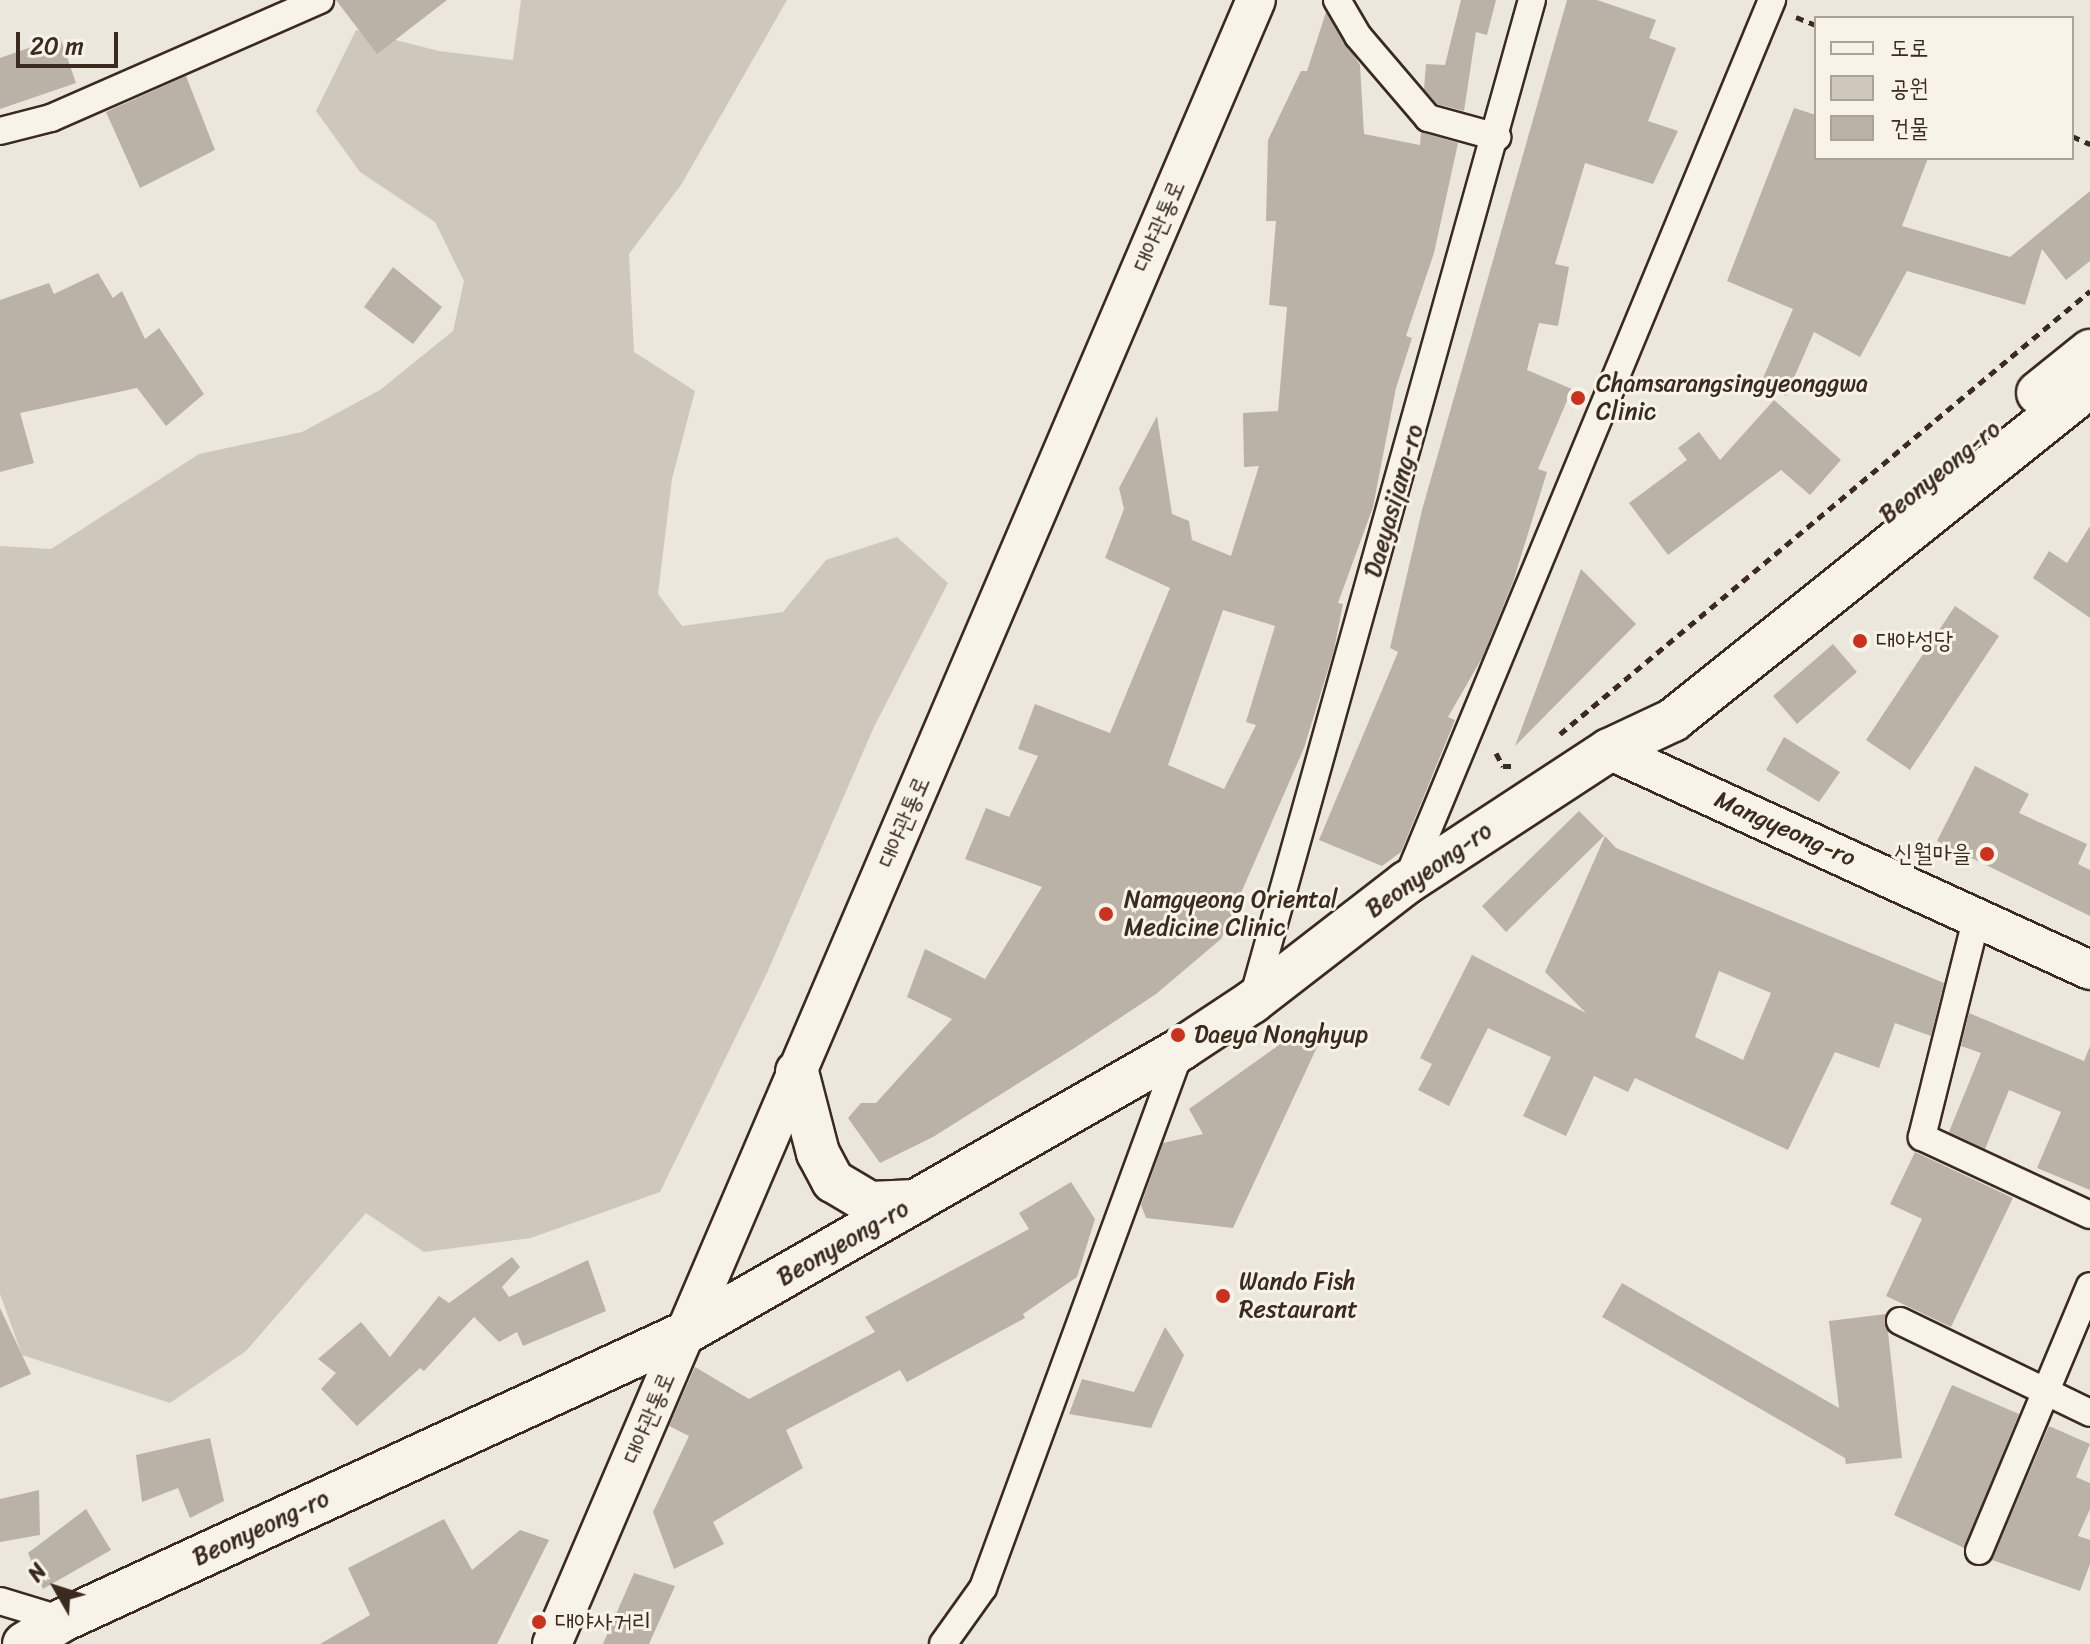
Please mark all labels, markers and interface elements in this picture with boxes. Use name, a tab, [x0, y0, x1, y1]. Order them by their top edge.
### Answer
scale bar	[20, 16, 122, 66]
legend	[1814, 16, 2074, 160]
text: 20 m	[30, 25, 84, 67]
text: 도로	[1890, 27, 1929, 69]
text: 공원	[1890, 67, 1929, 109]
text: 건물	[1890, 107, 1929, 149]
street label: 대야관통로	[1127, 176, 1191, 276]
place label: Chamsarangsingyeonggwa Clinic	[1596, 370, 1868, 426]
marker: Chamsarangsingyeonggwa Clinic	[1567, 387, 1589, 409]
street label: Beonyeong-ro	[1874, 415, 2006, 529]
street label: Daeyasijang-ro	[1358, 421, 1430, 581]
place label: 대야성당	[1876, 627, 1953, 655]
marker: 대야성당	[1851, 632, 1869, 650]
street label: 대야관통로	[872, 772, 936, 872]
street label: Mangyeong-ro	[1710, 785, 1860, 873]
street label: Beonyeong-ro	[1360, 816, 1498, 924]
place label: 신월마을	[1894, 840, 1971, 868]
marker: 신월마을	[1978, 845, 1996, 863]
place label: Namgyeong Oriental Medicine Clinic	[1124, 886, 1337, 942]
marker: Namgyeong Oriental Medicine Clinic	[1095, 903, 1117, 925]
place label: Daeya Nonghyup	[1194, 1021, 1368, 1049]
marker: Daeya Nonghyup	[1169, 1026, 1187, 1044]
street label: Beonyeong-ro	[772, 1194, 914, 1292]
place label: Wando Fish Restaurant	[1239, 1268, 1358, 1324]
marker: Wando Fish Restaurant	[1214, 1287, 1232, 1305]
street label: 대야관통로	[617, 1368, 681, 1468]
street label: Beonyeong-ro	[188, 1484, 334, 1572]
north arrow	[16, 1548, 96, 1628]
text: N	[17, 1554, 57, 1591]
place label: 대야사거리	[555, 1608, 652, 1636]
marker: 대야사거리	[530, 1613, 548, 1631]

